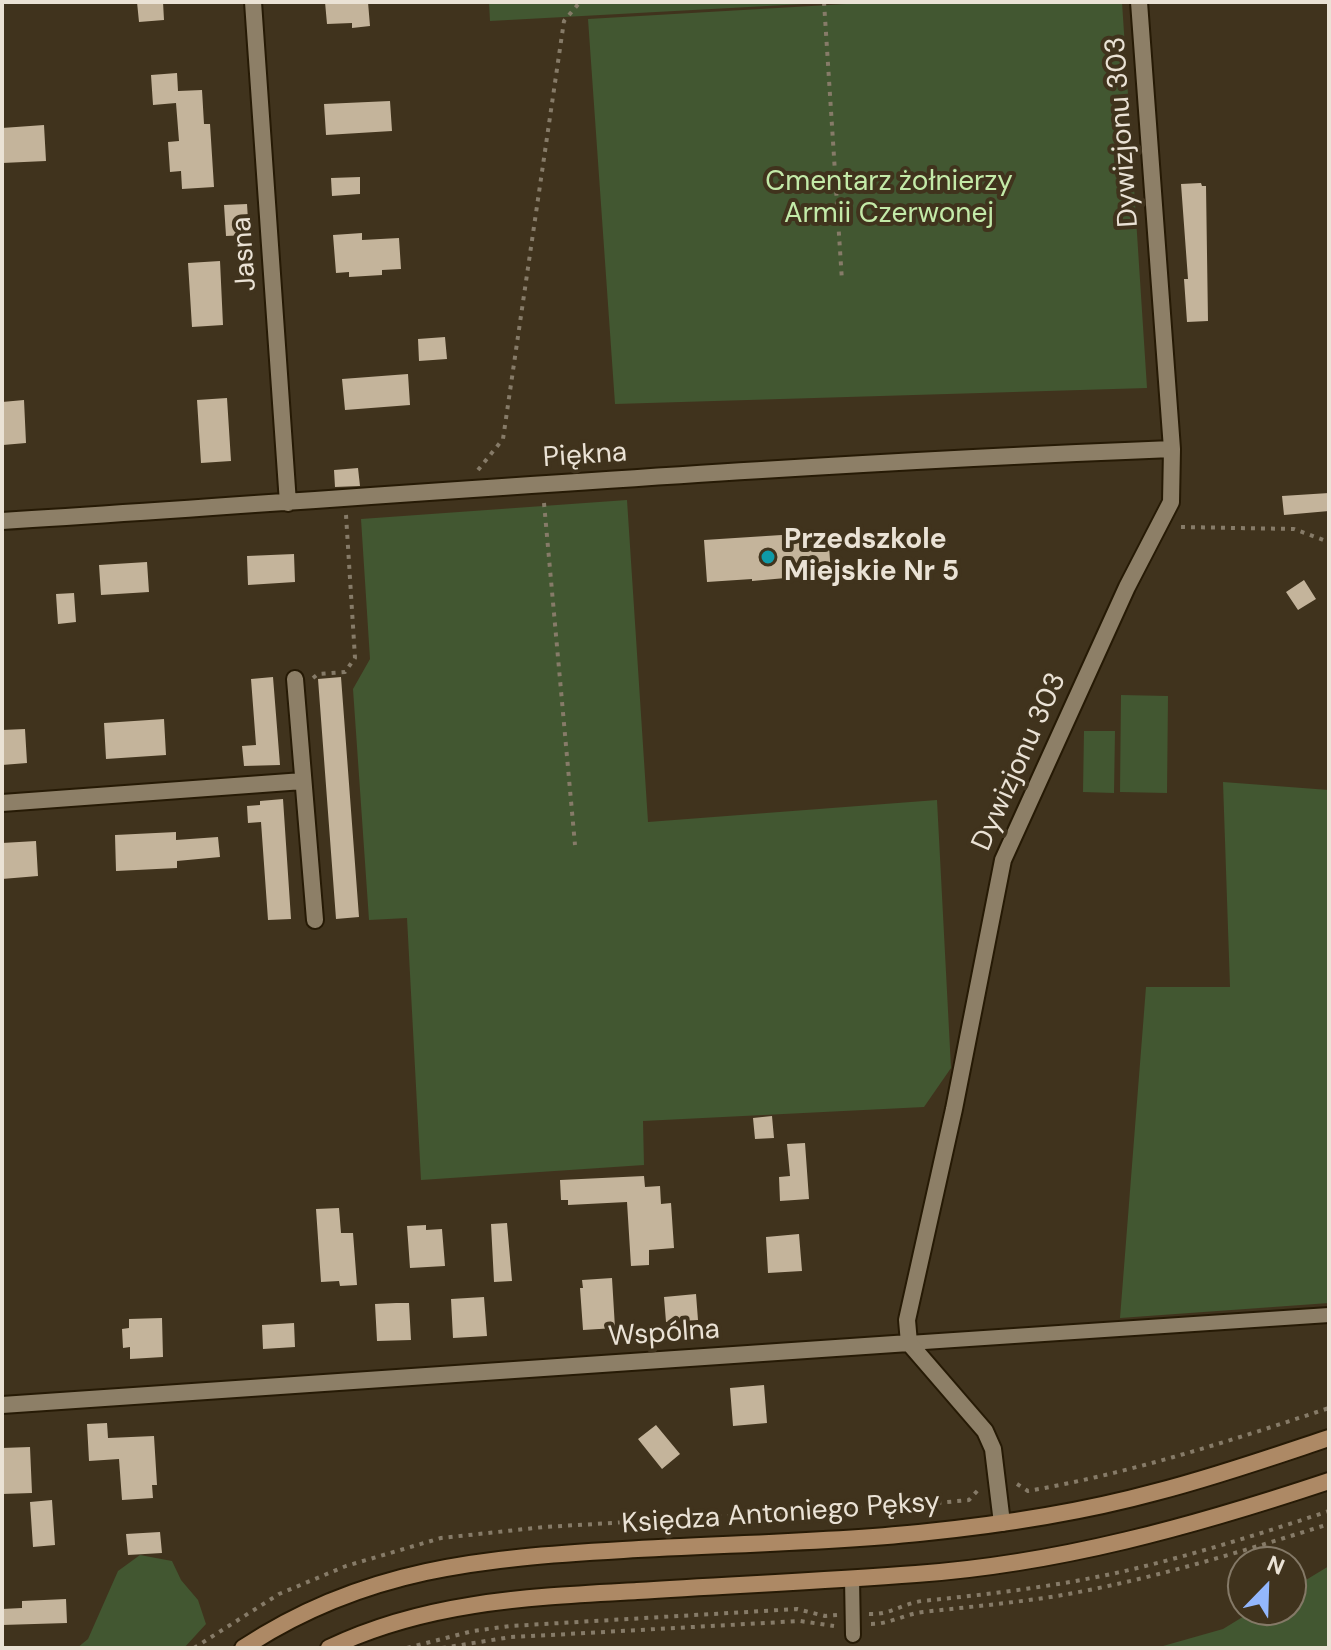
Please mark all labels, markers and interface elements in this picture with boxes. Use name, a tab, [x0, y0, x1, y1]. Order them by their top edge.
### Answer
street label: Dywizjonu 303	[1100, 36, 1146, 228]
park label: Cmentarz żołnierzy Armii Czerwonej	[765, 166, 1013, 232]
street label: Jasna	[226, 216, 264, 292]
street label: Piękna	[542, 436, 628, 476]
place label: Przedszkole Miejskie Nr 5	[784, 524, 959, 590]
marker: Przedszkole Miejskie Nr 5	[759, 548, 777, 566]
street label: Dywizjonu 303	[966, 668, 1074, 856]
street label: Wspólna	[607, 1313, 721, 1355]
street label: Księdza Antoniego Pęksy	[621, 1486, 941, 1542]
north arrow	[1227, 1546, 1307, 1626]
text: N	[1263, 1549, 1289, 1582]

